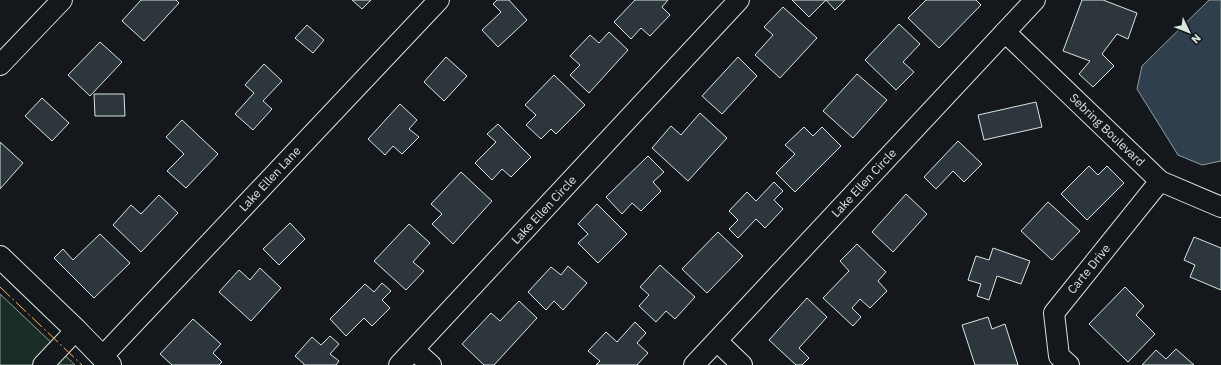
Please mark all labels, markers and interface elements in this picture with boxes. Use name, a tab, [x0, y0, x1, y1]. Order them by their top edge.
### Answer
north arrow	[1169, 12, 1209, 52]
text: N	[1188, 31, 1204, 47]
street label: Sebring Boulevard	[1067, 90, 1148, 169]
street label: Lake Ellen Lane	[236, 143, 304, 214]
street label: Lake Ellen Circle	[828, 145, 900, 220]
street label: Lake Ellen Circle	[508, 172, 580, 247]
street label: Carte Drive	[1064, 240, 1113, 297]

